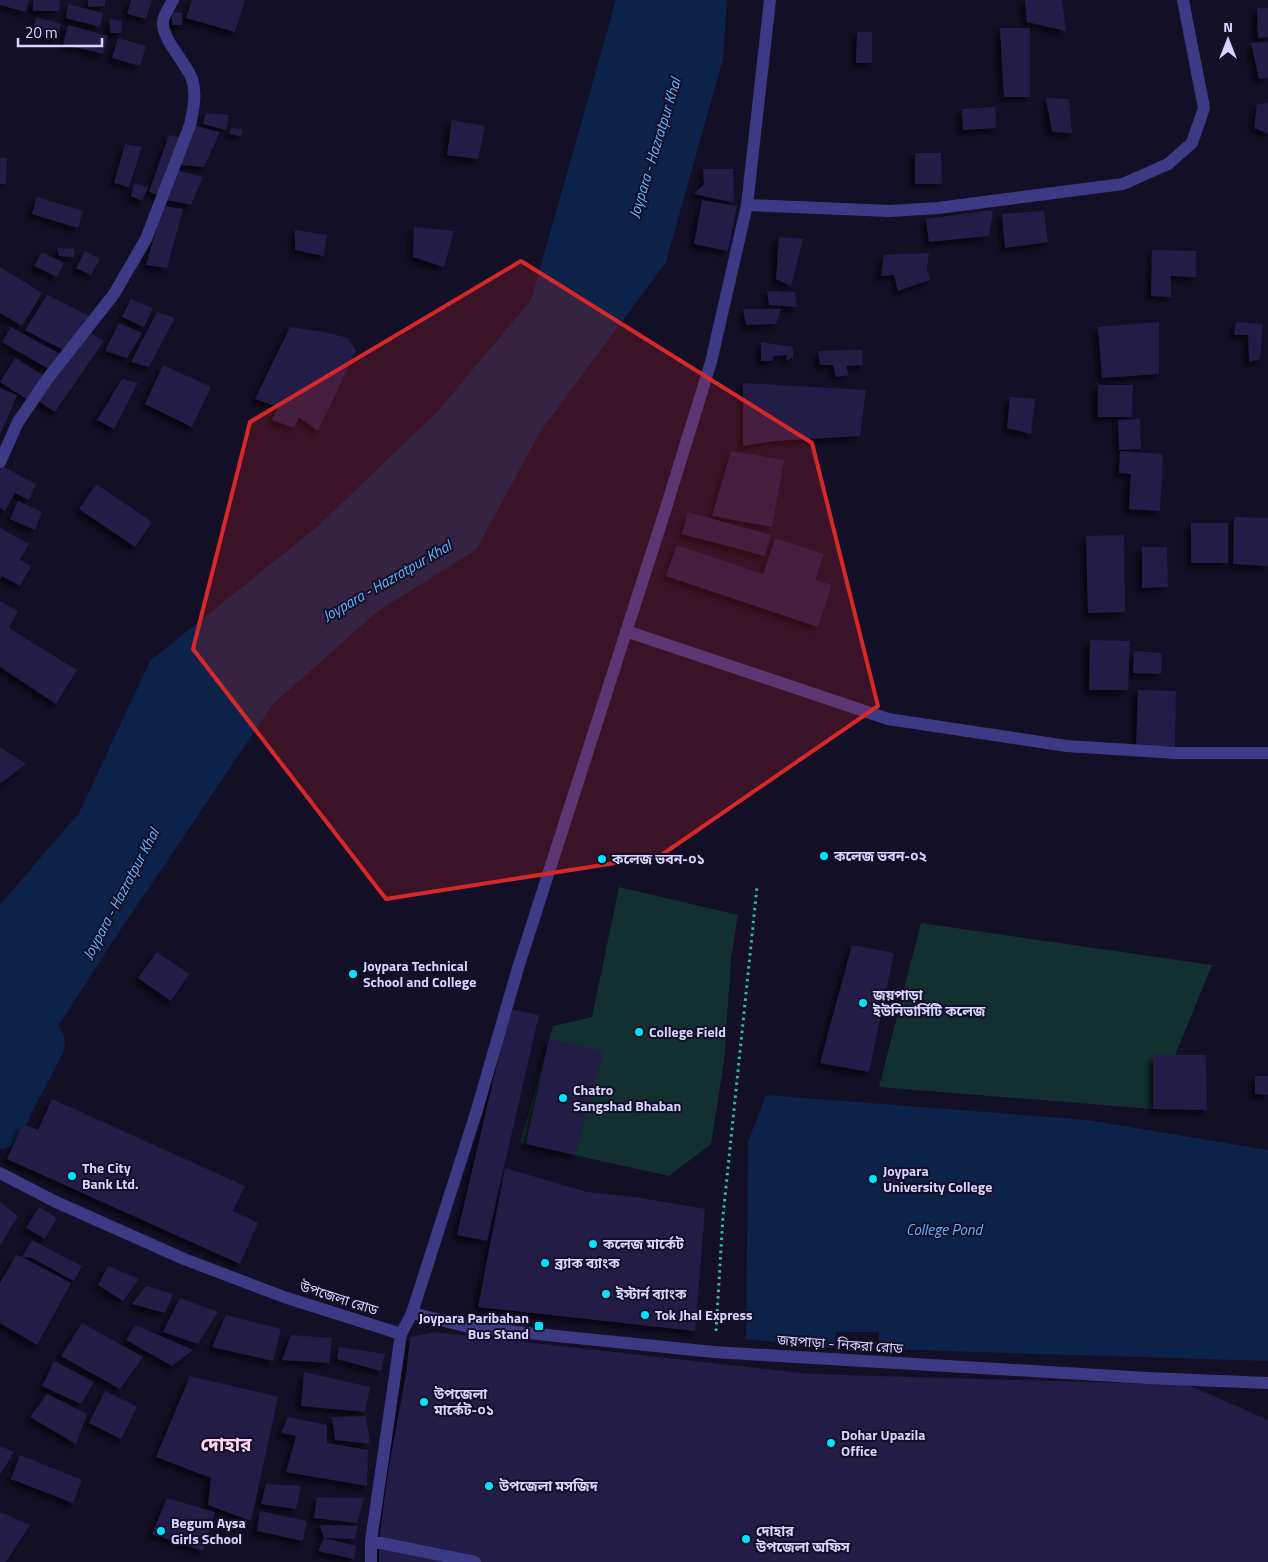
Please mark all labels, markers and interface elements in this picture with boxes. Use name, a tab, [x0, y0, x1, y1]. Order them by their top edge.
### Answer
scale bar	[18, 15, 101, 47]
north arrow	[1203, 15, 1253, 65]
text: N	[1223, 16, 1233, 37]
text: 20 m	[25, 21, 58, 44]
water label: Joypara - Hazratpur Khal	[622, 73, 687, 221]
water label: Joypara - Hazratpur Khal	[318, 533, 457, 627]
water label: Joypara - Hazratpur Khal	[76, 823, 166, 963]
place label: কলেজ ভবন-০২	[833, 845, 928, 866]
place label: কলেজ ভবন-০১	[611, 848, 705, 869]
marker: কলেজ ভবন-০২	[818, 850, 830, 862]
marker: কলেজ ভবন-০১	[596, 853, 608, 865]
place label: Joypara Technical School and College	[363, 955, 476, 992]
marker: Joypara Technical School and College	[347, 968, 359, 980]
place label: জয়পাড়া ইউনিভার্সিটি কলেজ	[872, 984, 986, 1021]
marker: জয়পাড়া ইউনিভার্সিটি কলেজ	[857, 997, 869, 1009]
place label: College Field	[649, 1021, 726, 1042]
marker: College Field	[633, 1026, 645, 1038]
place label: Chatro Sangshad Bhaban	[573, 1079, 681, 1116]
marker: Chatro Sangshad Bhaban	[557, 1092, 569, 1104]
place label: The City Bank Ltd.	[82, 1157, 139, 1194]
place label: Joypara University College	[883, 1160, 992, 1197]
marker: The City Bank Ltd.	[66, 1170, 78, 1182]
marker: Joypara University College	[867, 1173, 879, 1185]
water label: College Pond	[906, 1218, 984, 1241]
place label: কলেজ মার্কেট	[602, 1233, 684, 1254]
marker: কলেজ মার্কেট	[587, 1238, 599, 1250]
place label: ব্র্যাক ব্যাংক	[554, 1252, 620, 1273]
marker: ব্র্যাক ব্যাংক	[539, 1257, 551, 1269]
street label: উপজেলা রোড	[296, 1275, 382, 1320]
place label: ইস্টার্ন ব্যাংক	[615, 1283, 687, 1304]
marker: ইস্টার্ন ব্যাংক	[600, 1288, 612, 1300]
place label: Tok Jhal Express	[655, 1304, 753, 1325]
place label: Joypara Paribahan Bus Stand	[419, 1307, 529, 1344]
marker: Tok Jhal Express	[639, 1309, 651, 1321]
marker: Joypara Paribahan Bus Stand	[533, 1320, 545, 1332]
street label: জয়পাড়া - নিকরা রোড	[775, 1329, 905, 1358]
place label: উপজেলা মার্কেট-০১	[433, 1383, 494, 1420]
marker: উপজেলা মার্কেট-০১	[418, 1396, 430, 1408]
place label: Dohar Upazila Office	[841, 1424, 925, 1461]
district label: দোহার	[200, 1429, 252, 1458]
marker: Dohar Upazila Office	[825, 1437, 837, 1449]
place label: উপজেলা মসজিদ	[498, 1475, 599, 1496]
marker: উপজেলা মসজিদ	[483, 1480, 495, 1492]
place label: Begum Aysa Girls School	[171, 1512, 246, 1549]
place label: দোহার উপজেলা অফিস	[755, 1520, 851, 1557]
marker: Begum Aysa Girls School	[155, 1525, 167, 1537]
marker: দোহার উপজেলা অফিস	[740, 1533, 752, 1545]

